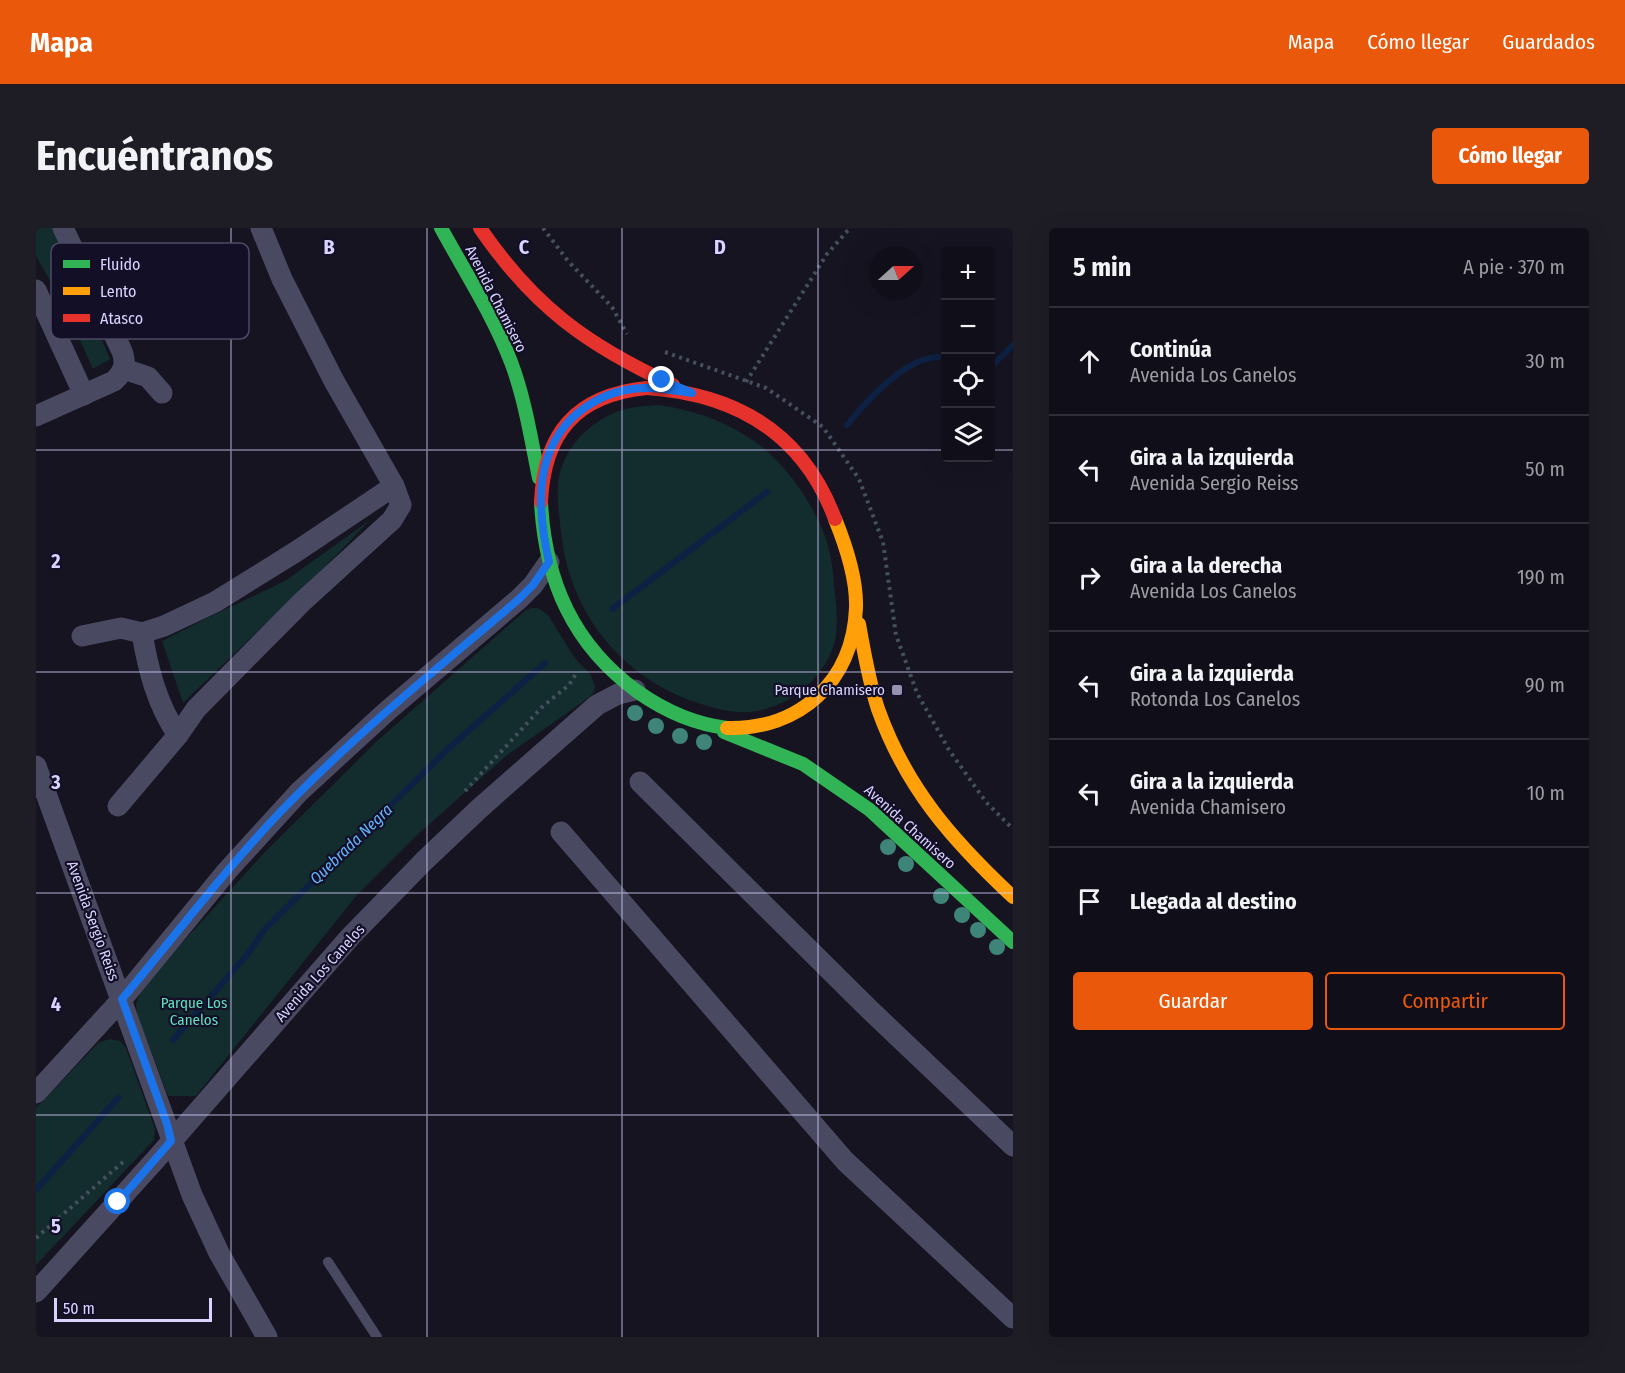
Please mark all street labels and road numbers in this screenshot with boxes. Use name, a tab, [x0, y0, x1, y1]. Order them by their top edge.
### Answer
street label: Avenida Chamisero	[461, 243, 531, 355]
street label: Avenida Chamisero	[860, 781, 960, 873]
street label: Avenida Sergio Reiss	[63, 859, 123, 983]
street label: Avenida Los Canelos	[272, 921, 368, 1025]

